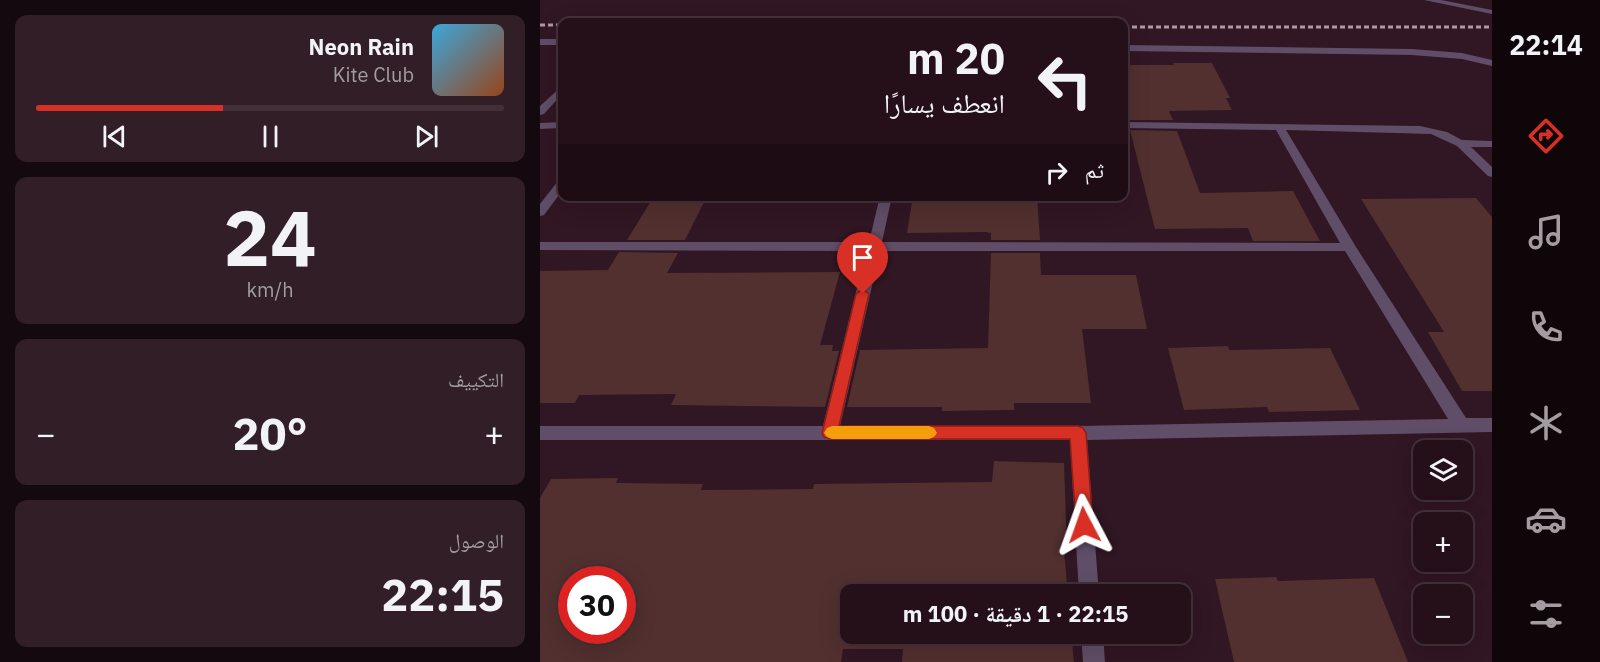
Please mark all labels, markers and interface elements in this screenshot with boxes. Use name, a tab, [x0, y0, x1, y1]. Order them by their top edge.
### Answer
text: 22:14	[1509, 27, 1583, 62]
text: 20 m	[907, 31, 1005, 86]
text: Neon Rain	[308, 32, 414, 61]
icon: left	[1026, 42, 1104, 120]
text: Kite Club	[333, 61, 414, 88]
text: انعطف يسارًا	[884, 85, 1005, 120]
icon: directions	[1525, 115, 1567, 157]
icon: previous	[98, 120, 131, 153]
icon: pause	[254, 120, 287, 153]
icon: next	[410, 120, 443, 153]
text: ثم	[1085, 155, 1104, 184]
icon: right	[1040, 156, 1073, 189]
text: 24	[223, 186, 317, 287]
icon: music	[1525, 211, 1567, 253]
pin	[837, 232, 888, 294]
icon: arrive	[846, 241, 879, 274]
text: km/h	[246, 276, 294, 303]
icon: phone	[1525, 306, 1567, 348]
text: التكييف	[448, 366, 504, 393]
icon: climate	[1525, 402, 1567, 444]
text: 20°	[232, 404, 308, 462]
text: −	[36, 412, 56, 455]
text: +	[484, 412, 504, 455]
map controls	[1413, 440, 1473, 644]
button: layers	[1413, 440, 1473, 500]
position arrow	[1052, 493, 1116, 557]
icon: car	[1525, 498, 1567, 540]
button: +	[1413, 512, 1473, 572]
text: الوصول	[449, 527, 504, 554]
text: 22:15	[381, 565, 504, 623]
speed limit sign: 30	[558, 566, 636, 644]
button: −	[1413, 584, 1473, 644]
icon: filters	[1525, 593, 1567, 635]
text: 22:15 · 1 دقيقة · 100 m	[903, 599, 1128, 628]

